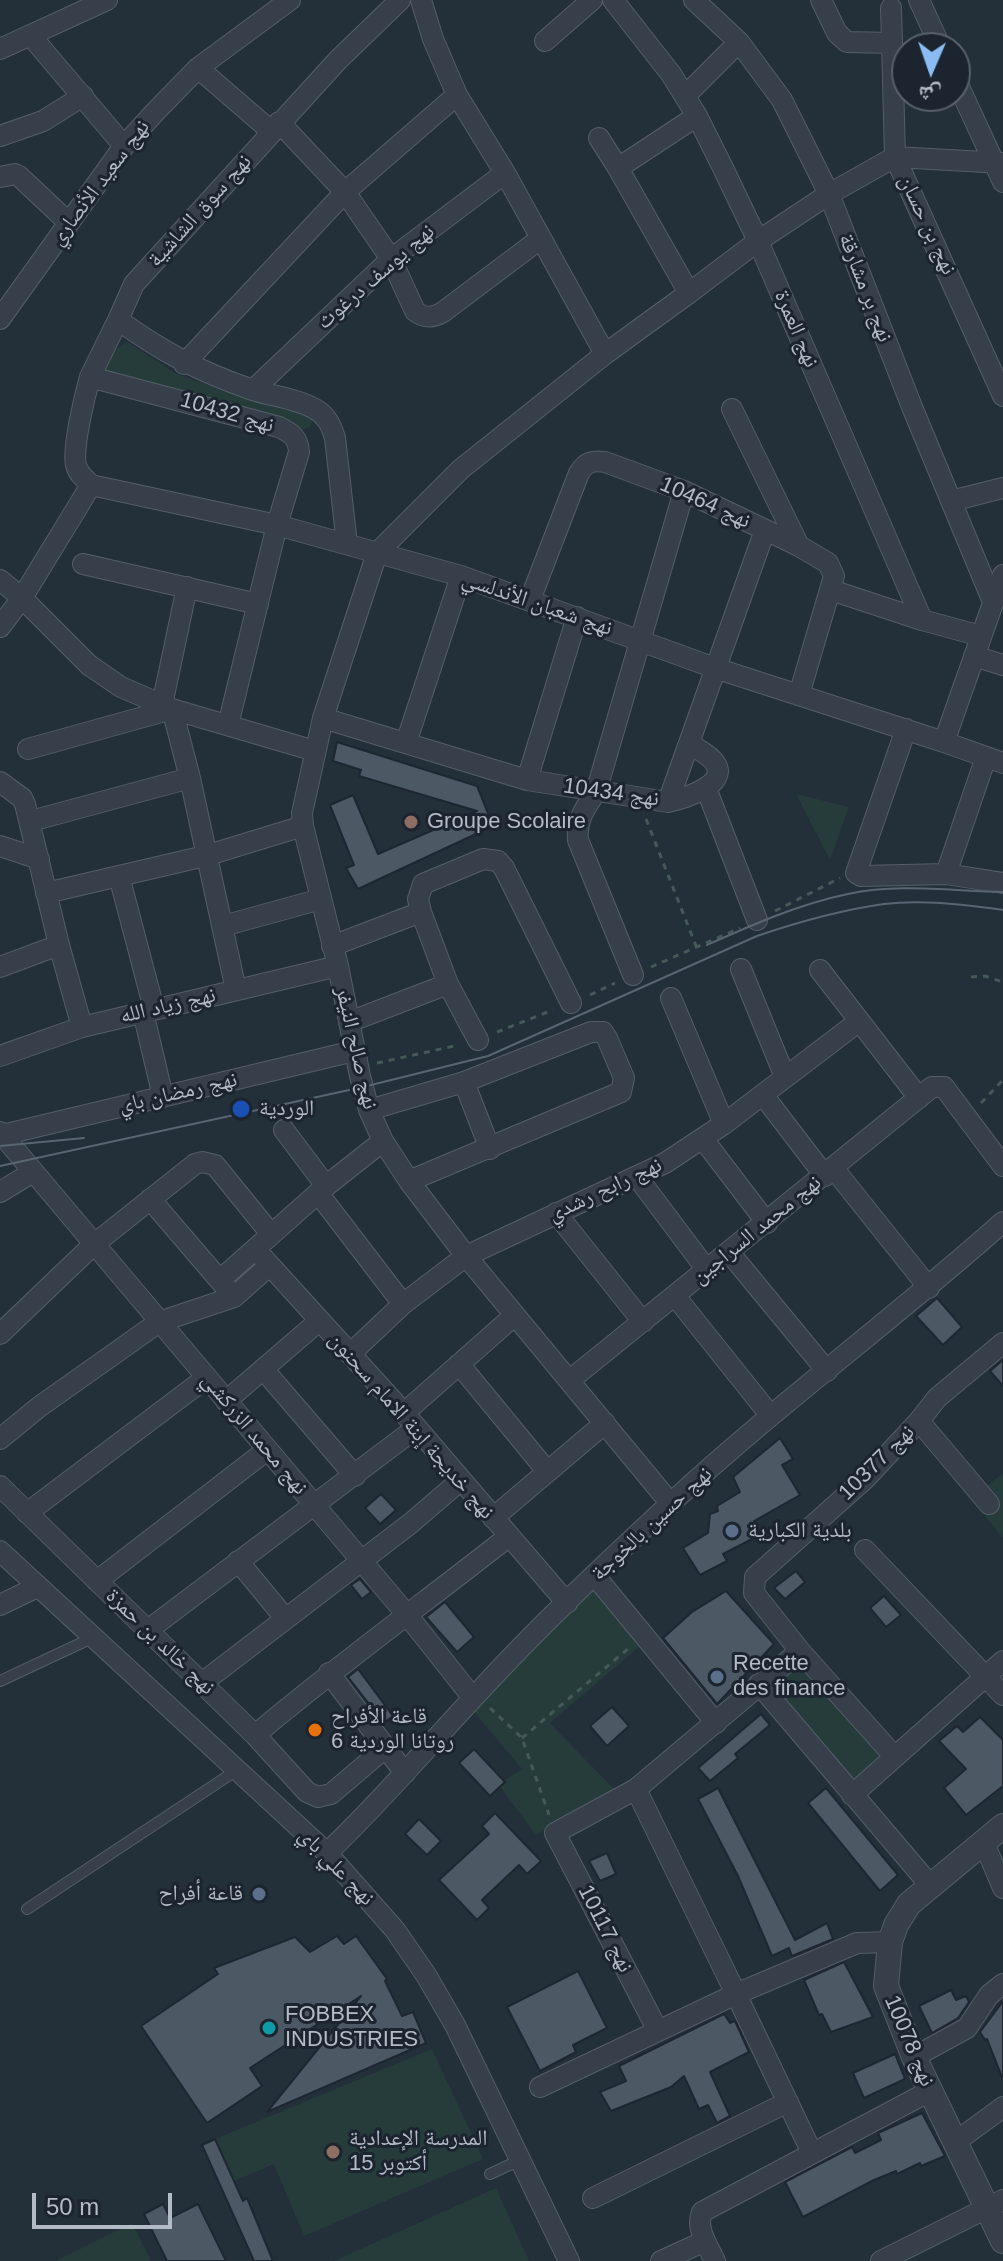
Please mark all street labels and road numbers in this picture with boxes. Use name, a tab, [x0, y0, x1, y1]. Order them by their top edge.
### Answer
street label: نهج سعيد الأنصاري	[44, 115, 156, 251]
street label: نهج سوق الشاشية	[142, 149, 258, 273]
street label: نهج بن حسان	[892, 171, 962, 279]
street label: نهج يوسف درغوث	[312, 219, 440, 335]
street label: نهج بر مشارقة	[832, 230, 898, 346]
street label: نهج العمرة	[768, 286, 824, 372]
street label: نهج 10432	[177, 387, 277, 439]
street label: نهج 10464	[656, 471, 754, 535]
street label: نهج شعبان الأندلسي	[458, 566, 616, 642]
street label: نهج 10434	[561, 773, 661, 813]
street label: نهج زياد الله	[118, 982, 218, 1030]
street label: نهج صالح النيفر	[329, 984, 383, 1112]
street label: نهج رمضان باي	[116, 1067, 240, 1119]
street label: نهج رابح رشدي	[544, 1152, 666, 1228]
street label: نهج محمد السراجين	[687, 1170, 827, 1290]
street label: نهج خديجة إبنة الامام سحنون	[322, 1327, 500, 1525]
street label: نهج محمد الزركشي	[195, 1367, 313, 1501]
street label: نهج 10377	[834, 1420, 920, 1506]
street label: نهج حسين بالخوجة	[586, 1461, 718, 1587]
street label: نهج خالد بن حمزة	[100, 1583, 220, 1701]
street label: نهج علي باي	[292, 1823, 380, 1911]
street label: نهج 10117	[572, 1881, 638, 1977]
street label: نهج 10078	[878, 1991, 940, 2091]

